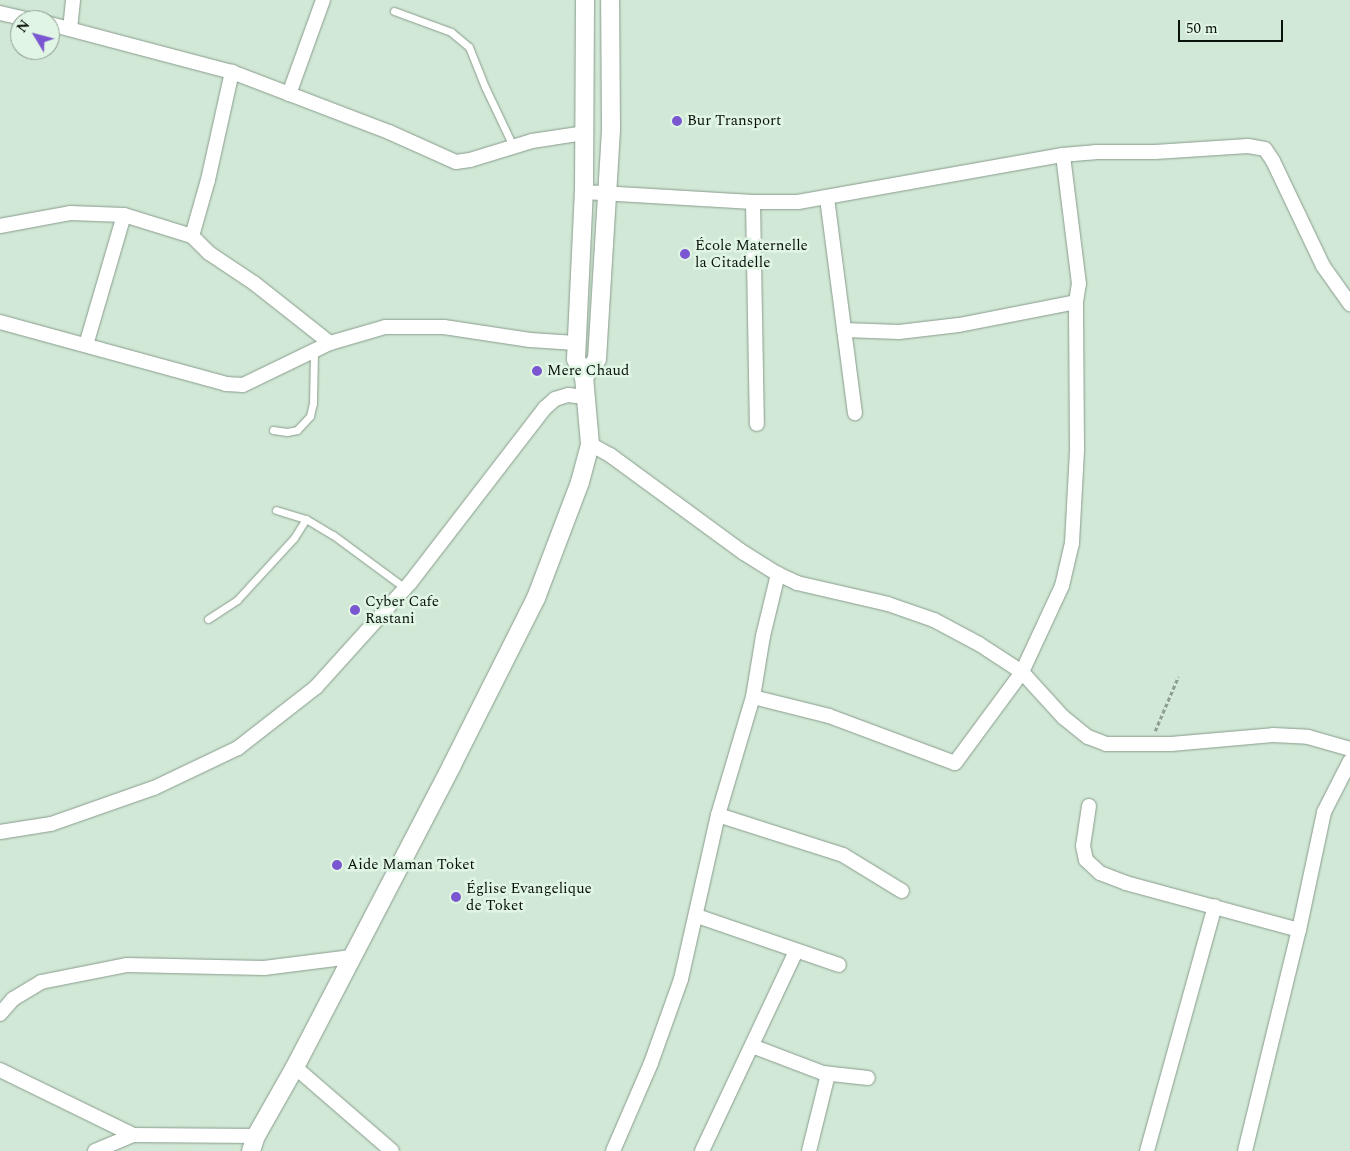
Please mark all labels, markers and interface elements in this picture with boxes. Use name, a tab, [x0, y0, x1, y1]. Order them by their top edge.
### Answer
north arrow	[10, 10, 60, 60]
scale bar	[1180, 10, 1285, 42]
text: N	[12, 15, 35, 37]
text: 50 m	[1186, 17, 1218, 40]
place label: Bur Transport	[687, 112, 781, 130]
marker: Bur Transport	[671, 115, 683, 127]
place label: École Maternelle la Citadelle	[695, 236, 808, 271]
marker: École Maternelle la Citadelle	[679, 248, 691, 260]
place label: Mere Chaud	[547, 362, 629, 380]
marker: Mere Chaud	[531, 365, 543, 377]
place label: Cyber Cafe Rastani	[365, 592, 439, 627]
marker: Cyber Cafe Rastani	[349, 604, 361, 616]
place label: Aide Maman Toket	[347, 856, 475, 874]
marker: Aide Maman Toket	[331, 859, 343, 871]
place label: Église Evangelique de Toket	[466, 879, 592, 914]
marker: Église Evangelique de Toket	[450, 891, 462, 903]

